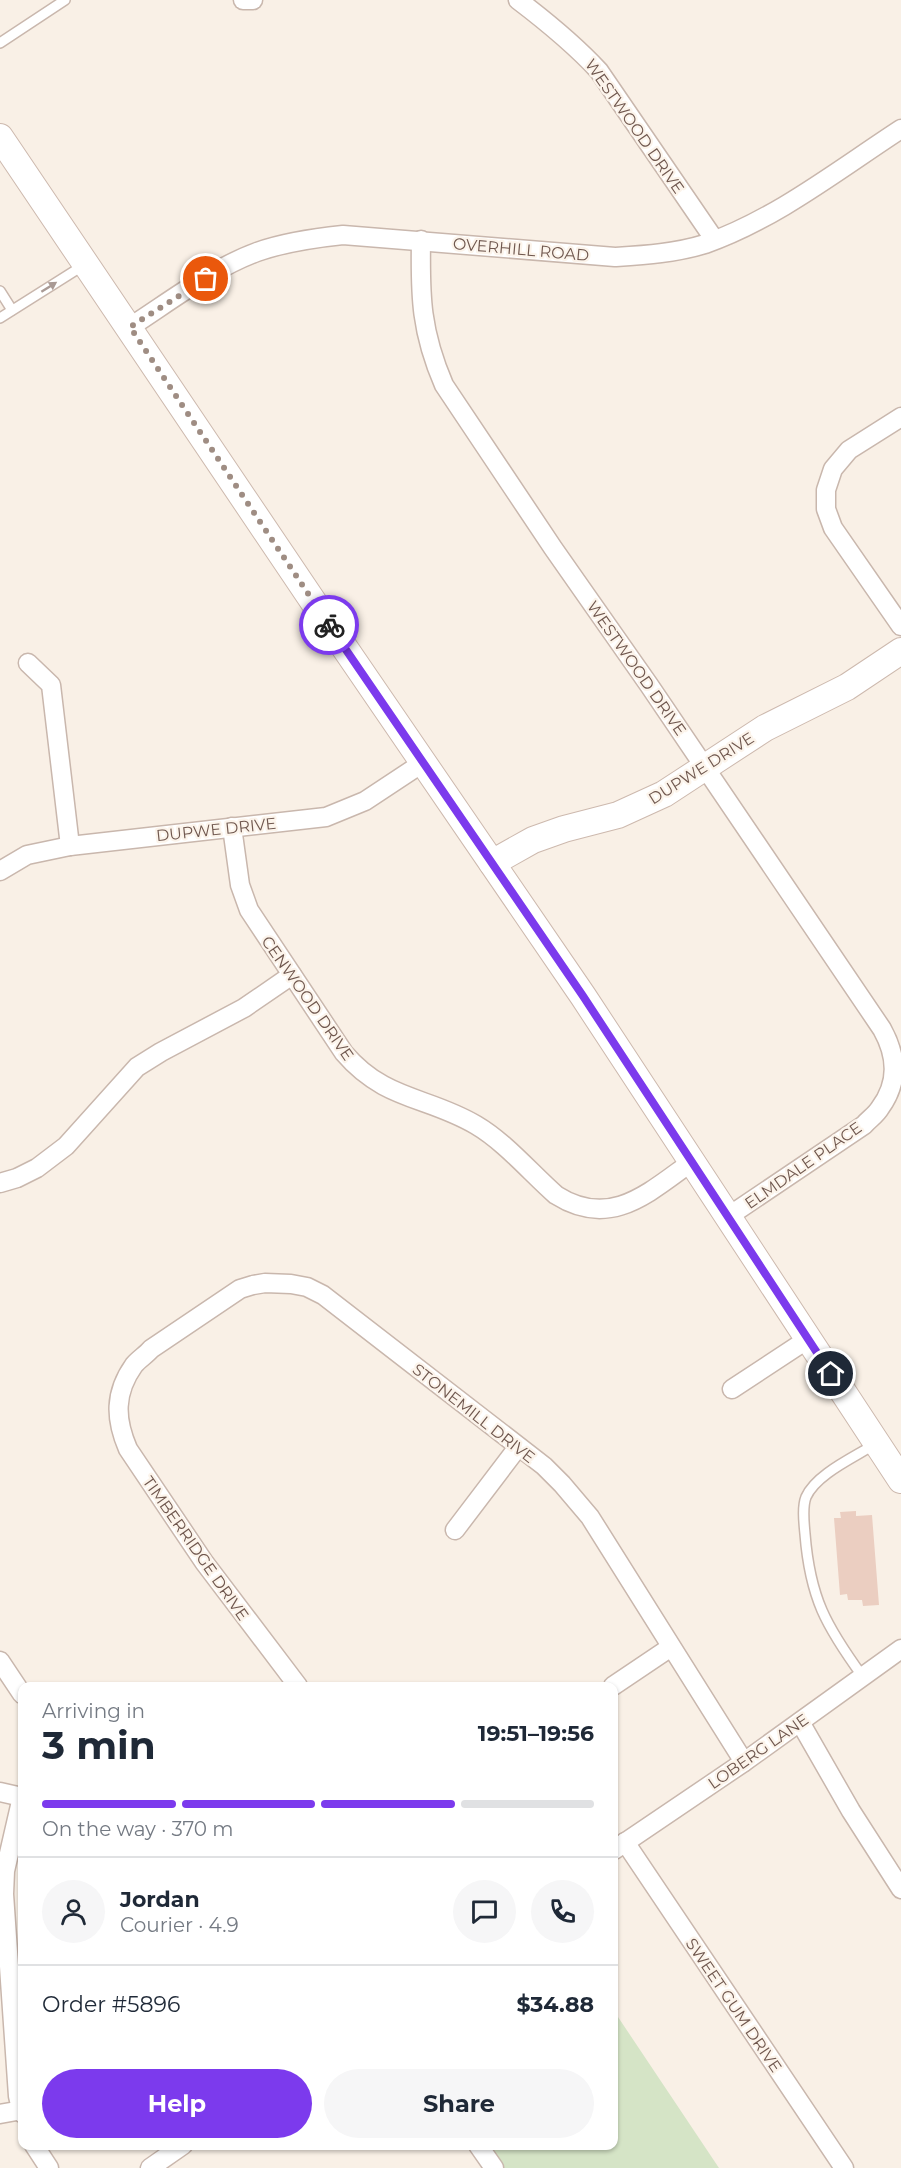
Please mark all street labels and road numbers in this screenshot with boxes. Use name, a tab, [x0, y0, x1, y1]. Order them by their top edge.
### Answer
street label: WESTWOOD DRIVE	[581, 55, 688, 197]
street label: OVERHILL ROAD	[452, 234, 590, 265]
street label: WESTWOOD DRIVE	[583, 597, 690, 739]
street label: DUPWE DRIVE	[645, 728, 757, 808]
street label: DUPWE DRIVE	[155, 814, 277, 845]
street label: CENWOOD DRIVE	[257, 932, 358, 1064]
street label: ELMDALE PLACE	[741, 1118, 865, 1213]
street label: STONEMILL DRIVE	[409, 1360, 539, 1467]
street label: TIMBERRIDGE DRIVE	[139, 1473, 253, 1624]
street label: LOBERG LANE	[704, 1710, 812, 1793]
street label: SWEET GUM DRIVE	[682, 1935, 786, 2076]

